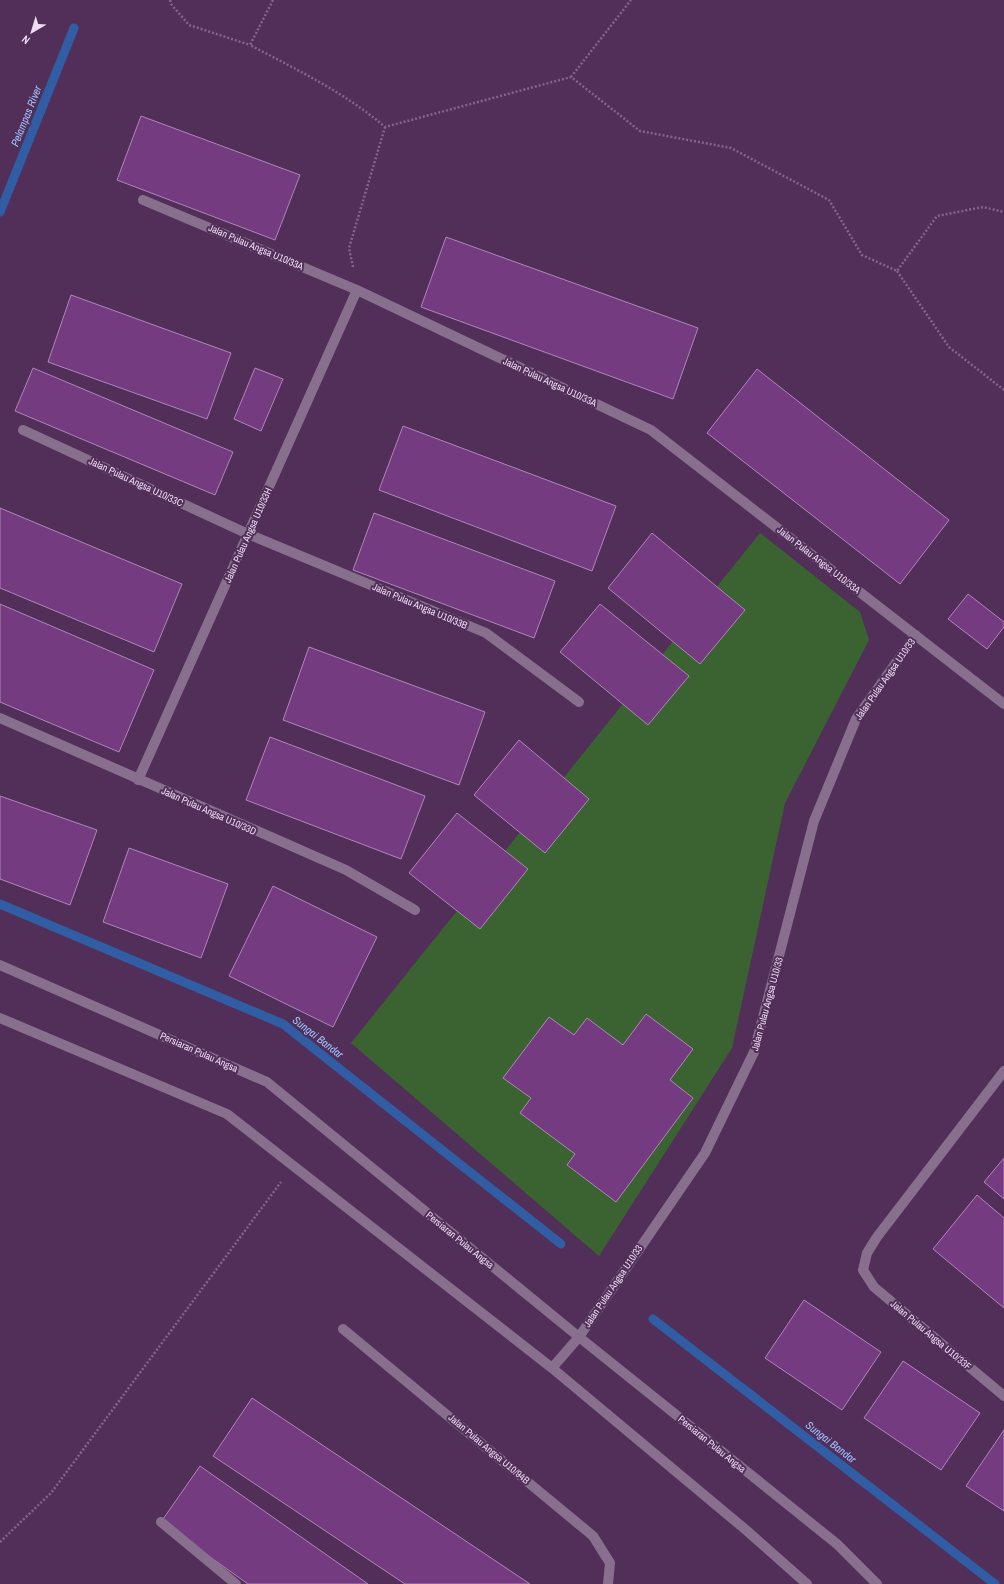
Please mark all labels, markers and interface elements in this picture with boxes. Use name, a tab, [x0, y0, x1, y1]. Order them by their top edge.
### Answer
north arrow	[12, 12, 52, 52]
text: N	[19, 32, 33, 47]
water label: Pelampas River	[7, 83, 45, 148]
street label: Jalan Pulau Angsa U10/33A	[206, 221, 306, 273]
street label: Jalan Pulau Angsa U10/33A	[501, 355, 600, 410]
street label: Jalan Pulau Angsa U10/33C	[87, 454, 185, 510]
street label: Jalan Pulau Angsa U10/33H	[221, 485, 275, 584]
street label: Jalan Pulau Angsa U10/33A	[775, 523, 864, 597]
street label: Jalan Pulau Angsa U10/33B	[370, 580, 470, 632]
street label: Jalan Pulau Angsa U10/33	[852, 635, 918, 722]
street label: Jalan Pulau Angsa U10/33D	[160, 784, 259, 838]
street label: Jalan Pulau Angsa U10/33	[748, 955, 786, 1052]
water label: Sungai Bandar	[290, 1013, 347, 1062]
street label: Persiaran Pulau Angsa	[158, 1029, 240, 1075]
street label: Persiaran Pulau Angsa	[423, 1209, 497, 1272]
street label: Jalan Pulau Angsa U10/33	[581, 1242, 646, 1330]
street label: Jalan Pulau Angsa U10/33F	[888, 1297, 974, 1373]
street label: Jalan Pulau Angsa U10/94B	[446, 1411, 533, 1487]
street label: Persiaran Pulau Angsa	[675, 1413, 749, 1476]
water label: Sungai Bandar	[803, 1418, 860, 1467]

